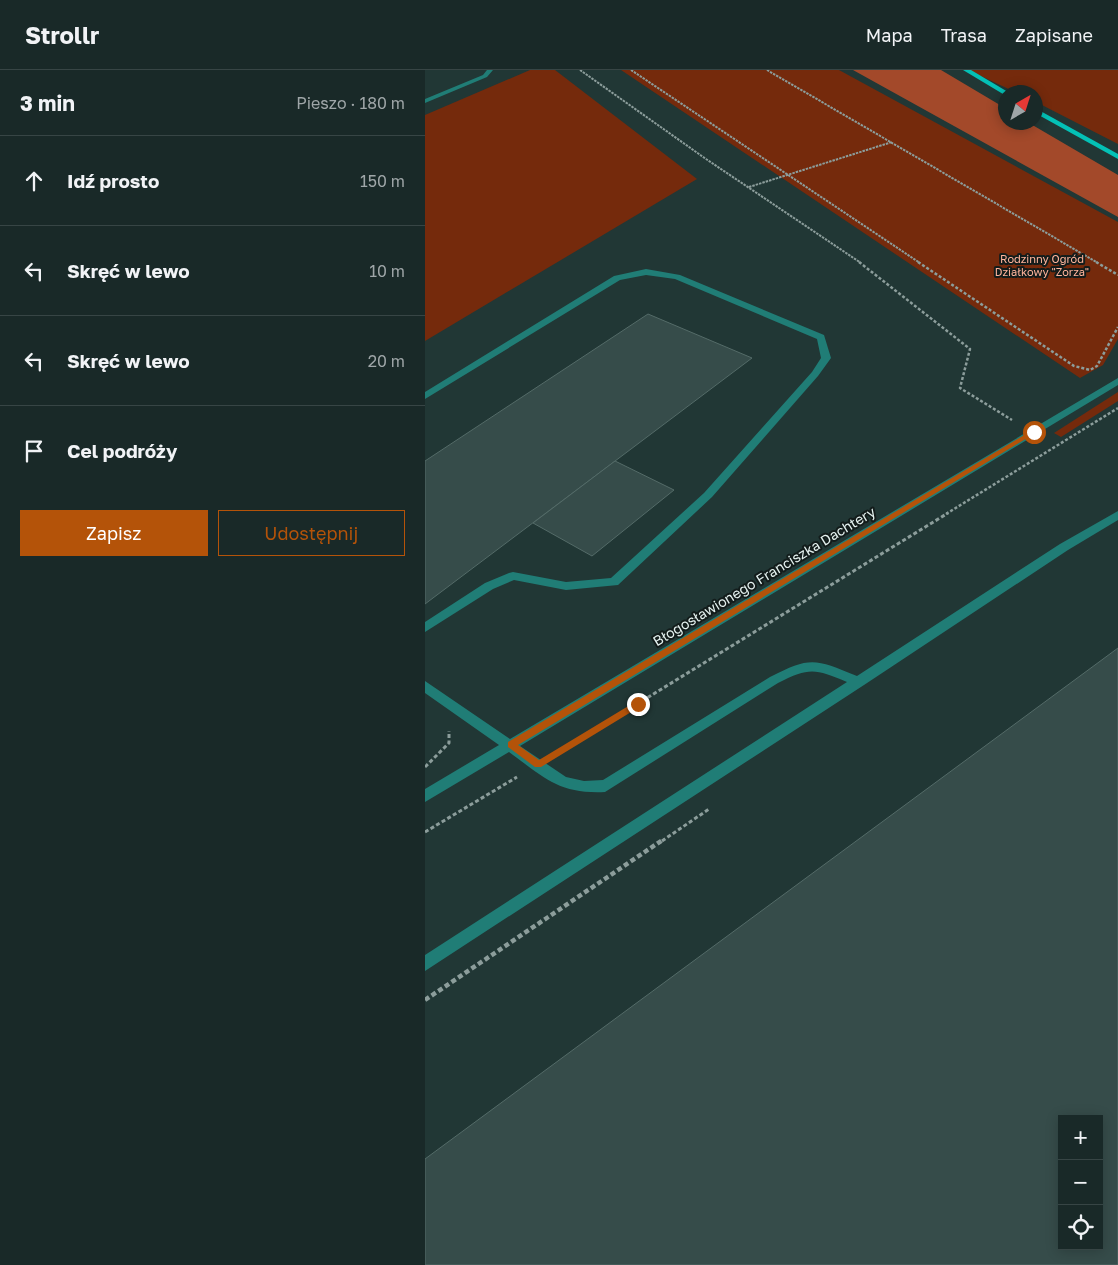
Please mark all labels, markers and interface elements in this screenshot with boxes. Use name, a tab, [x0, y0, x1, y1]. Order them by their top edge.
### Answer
text: Strollr	[25, 20, 99, 49]
text: Mapa	[866, 24, 913, 46]
text: Trasa	[941, 24, 987, 46]
text: Zapisane	[1015, 24, 1093, 46]
north arrow	[998, 85, 1043, 130]
text: 3 min	[20, 90, 75, 116]
text: Pieszo · 180 m	[296, 93, 405, 113]
icon: ahead	[20, 167, 48, 195]
text: Idź prosto	[67, 169, 159, 192]
text: 150 m	[360, 171, 405, 191]
park label: Rodzinny Ogród Działkowy "Zorza"	[995, 252, 1089, 278]
icon: left	[20, 257, 48, 285]
text: Skręć w lewo	[67, 259, 190, 282]
text: 10 m	[369, 261, 405, 281]
icon: left	[20, 347, 48, 375]
text: Skręć w lewo	[67, 349, 190, 372]
text: 20 m	[368, 351, 405, 371]
route start	[1023, 421, 1046, 444]
icon: arrive	[20, 437, 48, 465]
text: Cel podróży	[67, 439, 177, 462]
street label: Błogosławionego Franciszka Dachtery	[650, 503, 879, 649]
button: Zapisz	[20, 510, 208, 556]
button: Udostępnij	[218, 510, 405, 556]
route end	[627, 693, 650, 716]
map controls	[1058, 1115, 1103, 1250]
button: +	[1058, 1115, 1103, 1160]
button: −	[1058, 1160, 1103, 1205]
button: locate	[1058, 1205, 1103, 1250]

